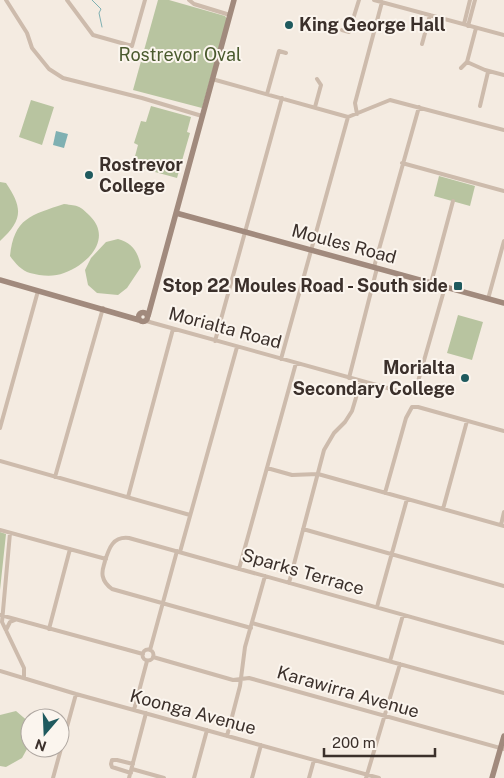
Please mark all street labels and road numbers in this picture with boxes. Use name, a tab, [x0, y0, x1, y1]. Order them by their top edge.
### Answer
street label: Moules Road	[289, 219, 399, 268]
street label: Morialta Road	[166, 302, 284, 353]
street label: Sparks Terrace	[240, 544, 367, 599]
street label: Karawirra Avenue	[275, 661, 422, 722]
street label: Koonga Avenue	[128, 685, 258, 738]

